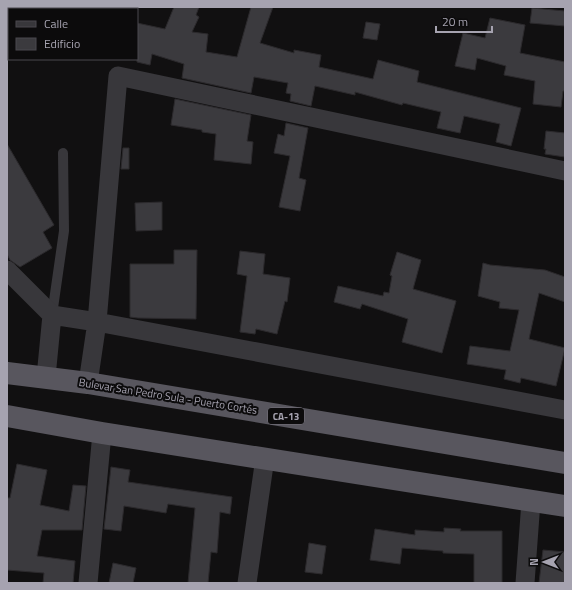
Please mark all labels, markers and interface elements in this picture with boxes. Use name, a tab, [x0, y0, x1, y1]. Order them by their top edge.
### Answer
legend	[8, 8, 138, 60]
scale bar	[436, 8, 492, 34]
text: 20 m	[442, 12, 468, 31]
text: Calle	[44, 14, 68, 33]
text: Edificio	[44, 34, 80, 53]
street label: Bulevar San Pedro Sula - Puerto Cortés	[78, 374, 258, 418]
road number: CA-13	[268, 408, 304, 424]
north arrow	[524, 542, 564, 582]
text: N	[526, 558, 542, 566]

